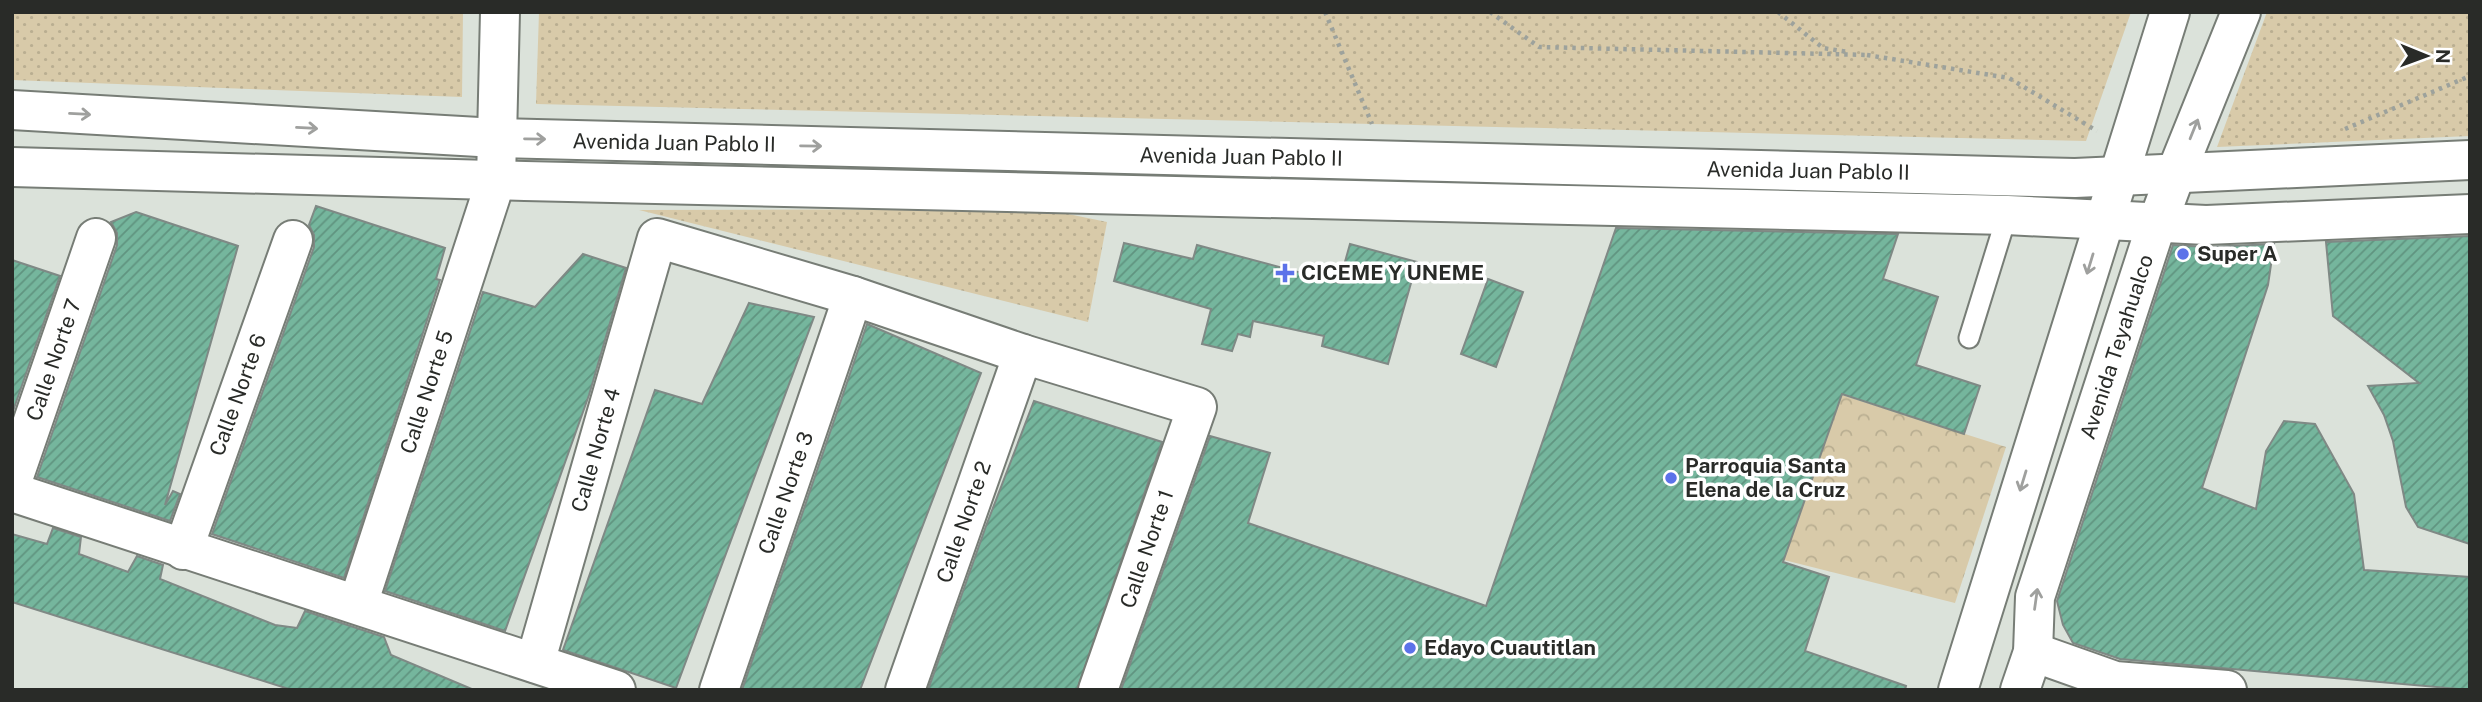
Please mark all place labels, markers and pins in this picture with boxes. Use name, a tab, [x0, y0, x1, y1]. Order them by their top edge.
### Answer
place label: Super A	[2197, 241, 2278, 266]
marker: Super A	[2175, 246, 2191, 262]
place label: CICEME Y UNEME	[1301, 260, 1484, 285]
marker: CICEME Y UNEME	[1275, 263, 1295, 283]
place label: Parroquia Santa Elena de la Cruz	[1685, 453, 1846, 502]
marker: Parroquia Santa Elena de la Cruz	[1663, 470, 1679, 486]
place label: Edayo Cuautitlan	[1424, 635, 1596, 660]
marker: Edayo Cuautitlan	[1402, 640, 1418, 656]

